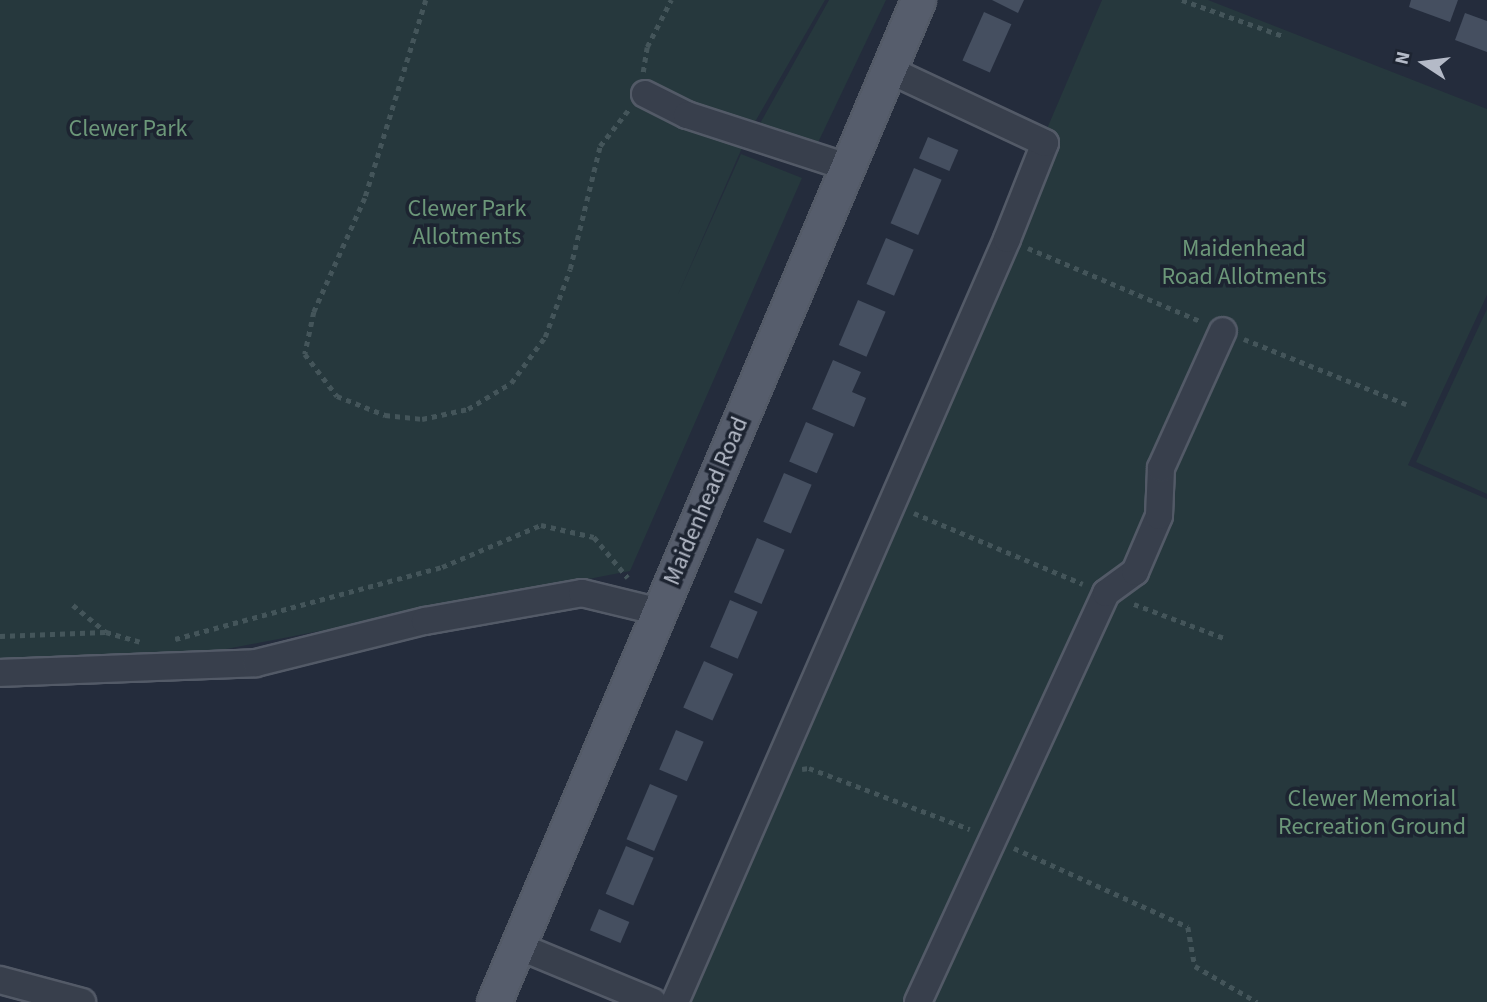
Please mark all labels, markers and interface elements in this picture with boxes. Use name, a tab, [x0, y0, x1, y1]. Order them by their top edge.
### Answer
north arrow	[1389, 28, 1459, 98]
text: N	[1388, 49, 1418, 67]
park label: Clewer Park	[69, 115, 187, 143]
park label: Clewer Park Allotments	[408, 195, 526, 251]
park label: Maidenhead Road Allotments	[1161, 235, 1327, 291]
street label: Maidenhead Road	[658, 412, 754, 590]
park label: Clewer Memorial Recreation Ground	[1278, 785, 1466, 841]

